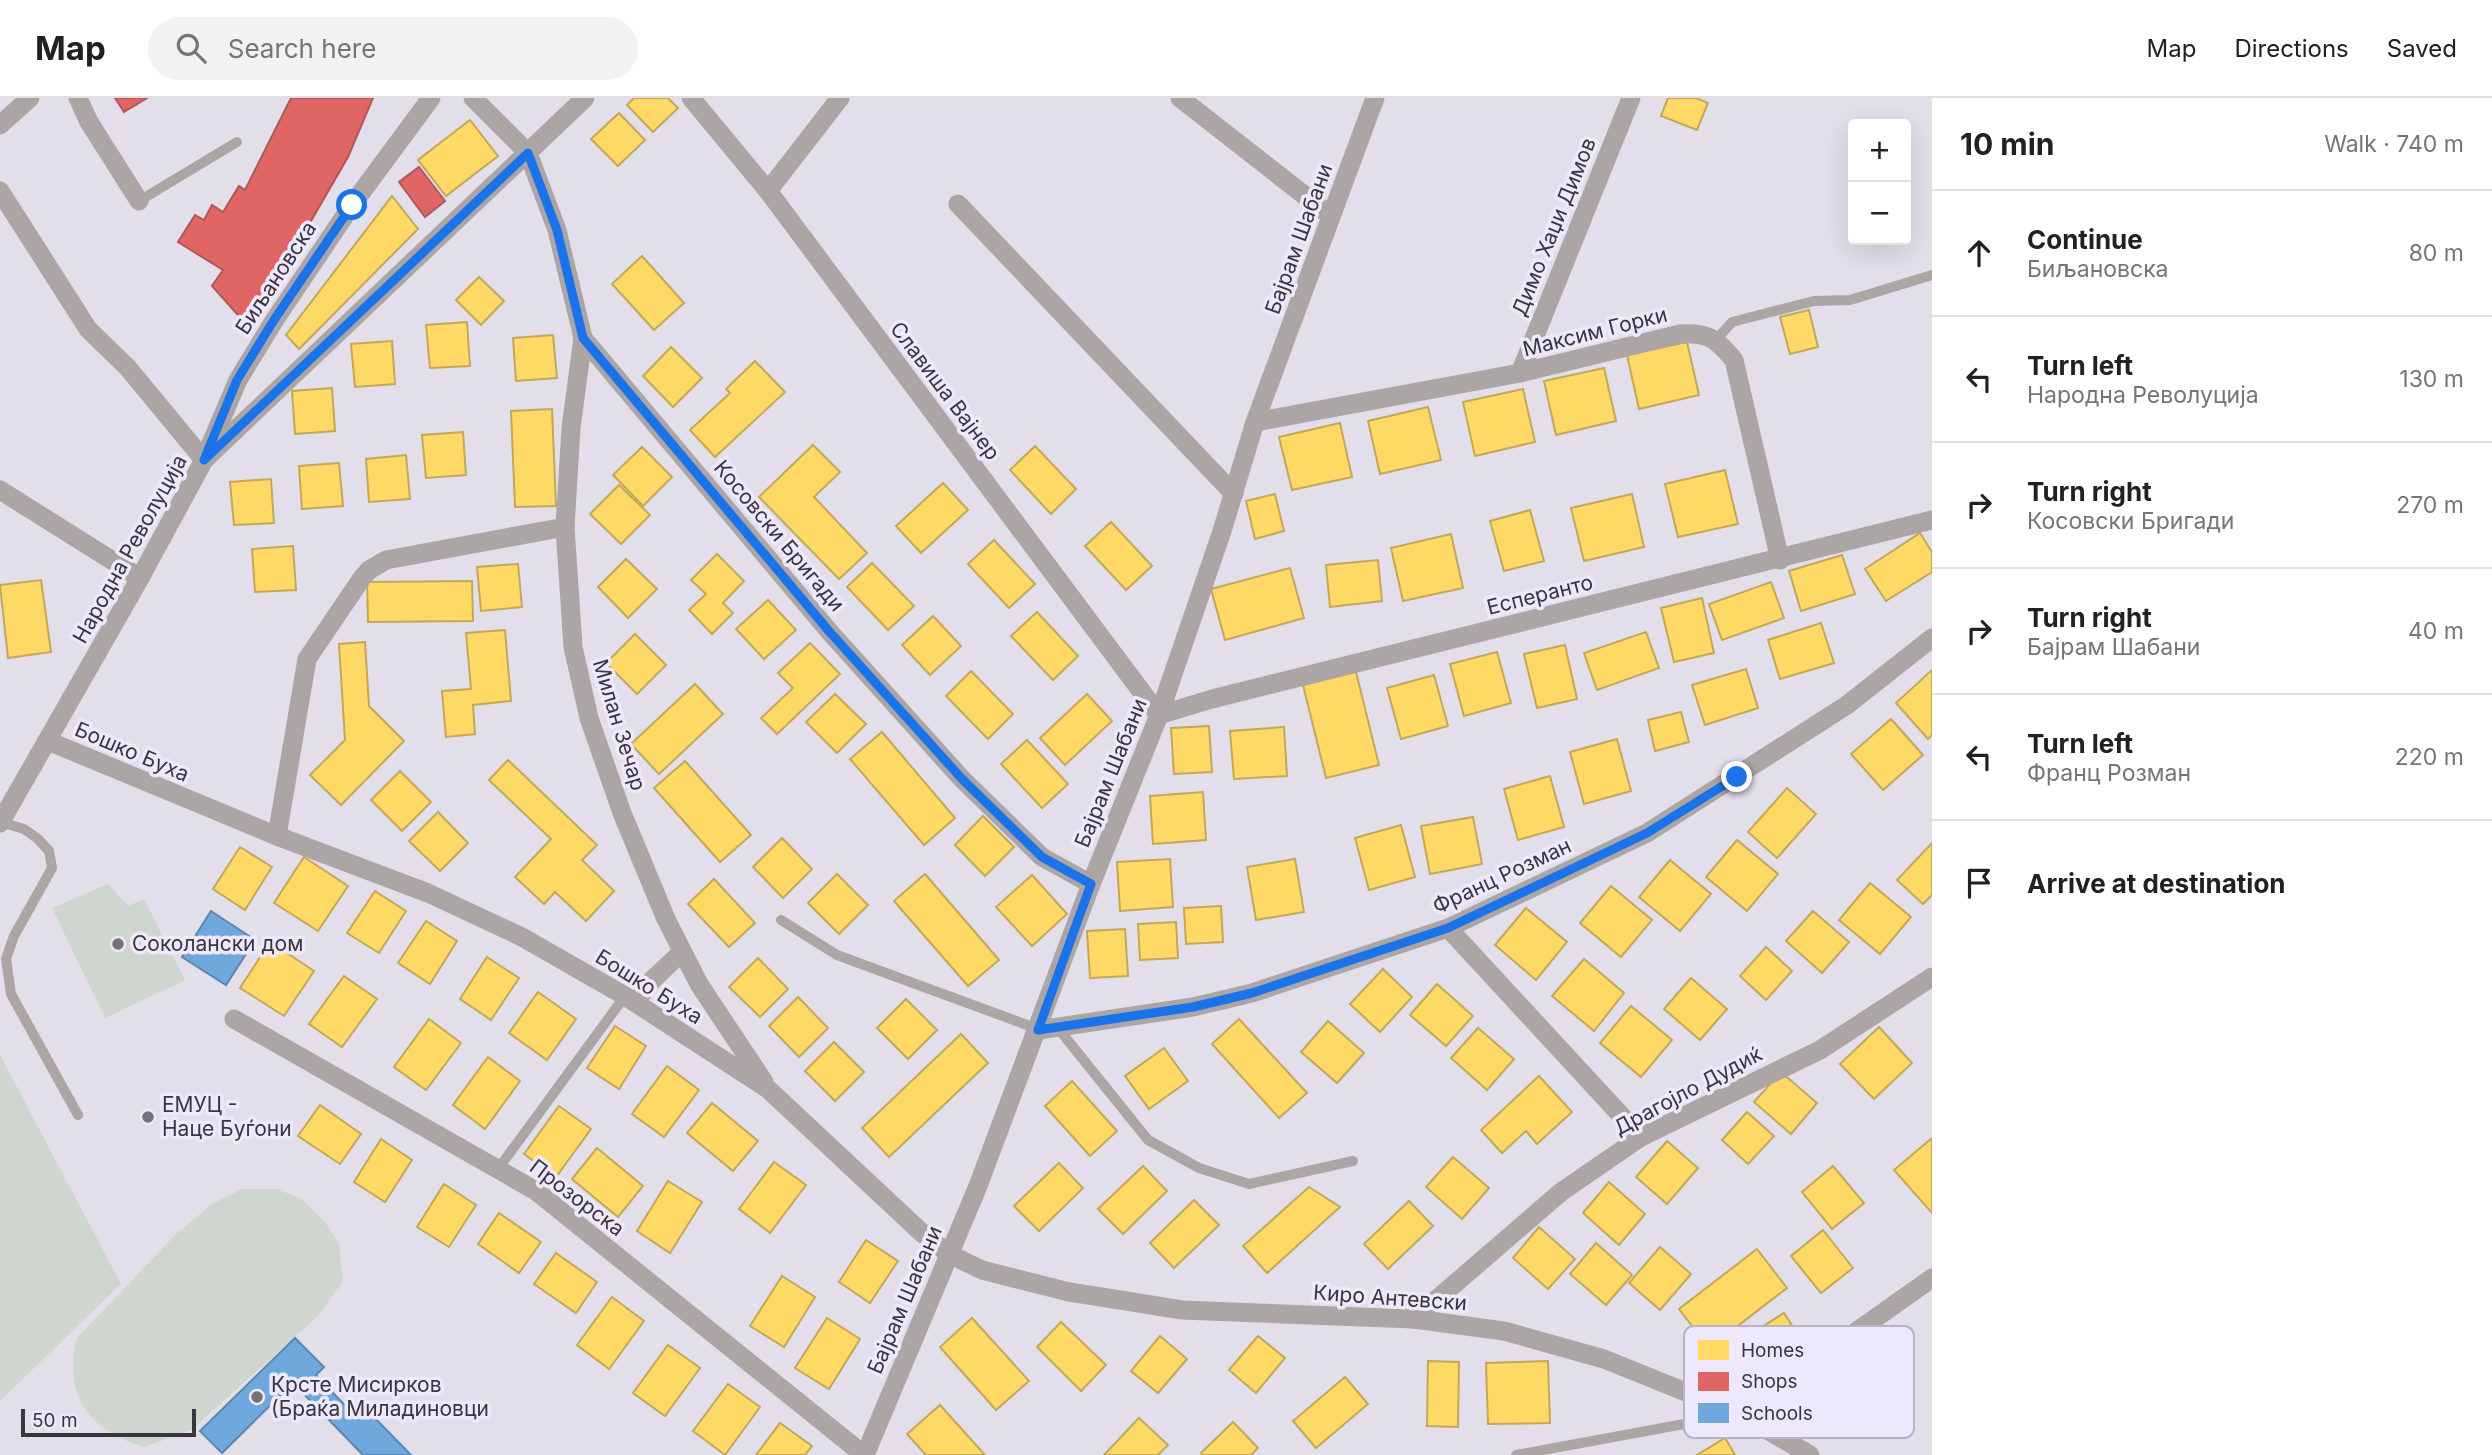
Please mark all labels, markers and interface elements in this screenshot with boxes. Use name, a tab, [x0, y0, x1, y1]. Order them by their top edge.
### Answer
search box	[148, 17, 638, 80]
text: Map	[35, 28, 106, 68]
icon: search	[172, 29, 210, 67]
text: Search here	[228, 33, 376, 64]
text: Map	[2147, 34, 2196, 63]
text: Directions	[2234, 34, 2349, 63]
text: Saved	[2387, 34, 2457, 63]
map controls	[1848, 119, 1911, 245]
button: +	[1848, 119, 1911, 182]
text: 10 min	[1960, 126, 2054, 162]
text: Walk · 740 m	[2324, 130, 2464, 158]
street label: Димо Хаџи Димов	[1506, 134, 1601, 320]
street label: Бајрам Шабани	[1260, 160, 1337, 318]
button: −	[1848, 182, 1911, 245]
route start	[336, 189, 367, 220]
street label: Биљановска	[230, 217, 321, 339]
text: Continue	[2027, 224, 2143, 255]
icon: ahead	[1960, 234, 1998, 272]
text: 80 m	[2409, 239, 2464, 267]
text: Биљановска	[2027, 255, 2169, 283]
street label: Максим Горки	[1520, 301, 1670, 362]
street label: Славиша Вајнер	[885, 317, 1006, 465]
text: Turn left	[2027, 350, 2133, 381]
icon: left	[1960, 360, 1998, 398]
text: 130 m	[2399, 365, 2464, 393]
text: Народна Револуција	[2027, 381, 2259, 409]
street label: Народна Револуција	[67, 450, 192, 647]
street label: Косовски Бригади	[709, 455, 850, 616]
text: Turn right	[2027, 476, 2152, 507]
icon: right	[1960, 486, 1998, 524]
text: 270 m	[2396, 491, 2464, 519]
text: Косовски Бригади	[2027, 507, 2234, 535]
street label: Есперанто	[1484, 569, 1596, 620]
text: Turn right	[2027, 602, 2152, 633]
icon: right	[1960, 612, 1998, 650]
text: 40 m	[2408, 617, 2464, 645]
text: Бајрам Шабани	[2027, 633, 2200, 661]
street label: Милан Зечар	[588, 656, 651, 793]
street label: Бајрам Шабани	[1069, 695, 1152, 851]
street label: Бошко Буха	[71, 716, 193, 787]
text: Turn left	[2027, 728, 2133, 759]
icon: left	[1960, 738, 1998, 776]
text: 220 m	[2395, 743, 2464, 771]
text: Франц Розман	[2027, 759, 2191, 787]
route end	[1721, 761, 1752, 792]
street label: Франц Розман	[1429, 833, 1575, 919]
icon: arrive	[1960, 864, 1998, 902]
text: Arrive at destination	[2027, 868, 2286, 899]
place label: Соколански дом	[132, 931, 303, 956]
marker: Соколански дом	[110, 936, 126, 952]
street label: Бошко Буха	[591, 944, 707, 1029]
street label: Драгојло Дудиќ	[1609, 1041, 1767, 1140]
place label: ЕМУЦ - Наце Буѓони	[162, 1092, 292, 1141]
marker: ЕМУЦ - Наце Буѓони	[140, 1109, 156, 1125]
street label: Прозорска	[525, 1154, 630, 1241]
street label: Бајрам Шабани	[862, 1222, 947, 1378]
street label: Киро Антевски	[1312, 1280, 1468, 1315]
legend	[1684, 1326, 1914, 1438]
text: Homes	[1741, 1339, 1804, 1362]
text: Shops	[1741, 1370, 1797, 1393]
place label: Крсте Мисирков (Браќа Миладиновци	[271, 1372, 489, 1421]
marker: Крсте Мисирков (Браќа Миладиновци	[249, 1389, 265, 1405]
text: Schools	[1741, 1402, 1813, 1425]
scale bar	[21, 1406, 196, 1438]
text: 50 m	[32, 1409, 78, 1432]

